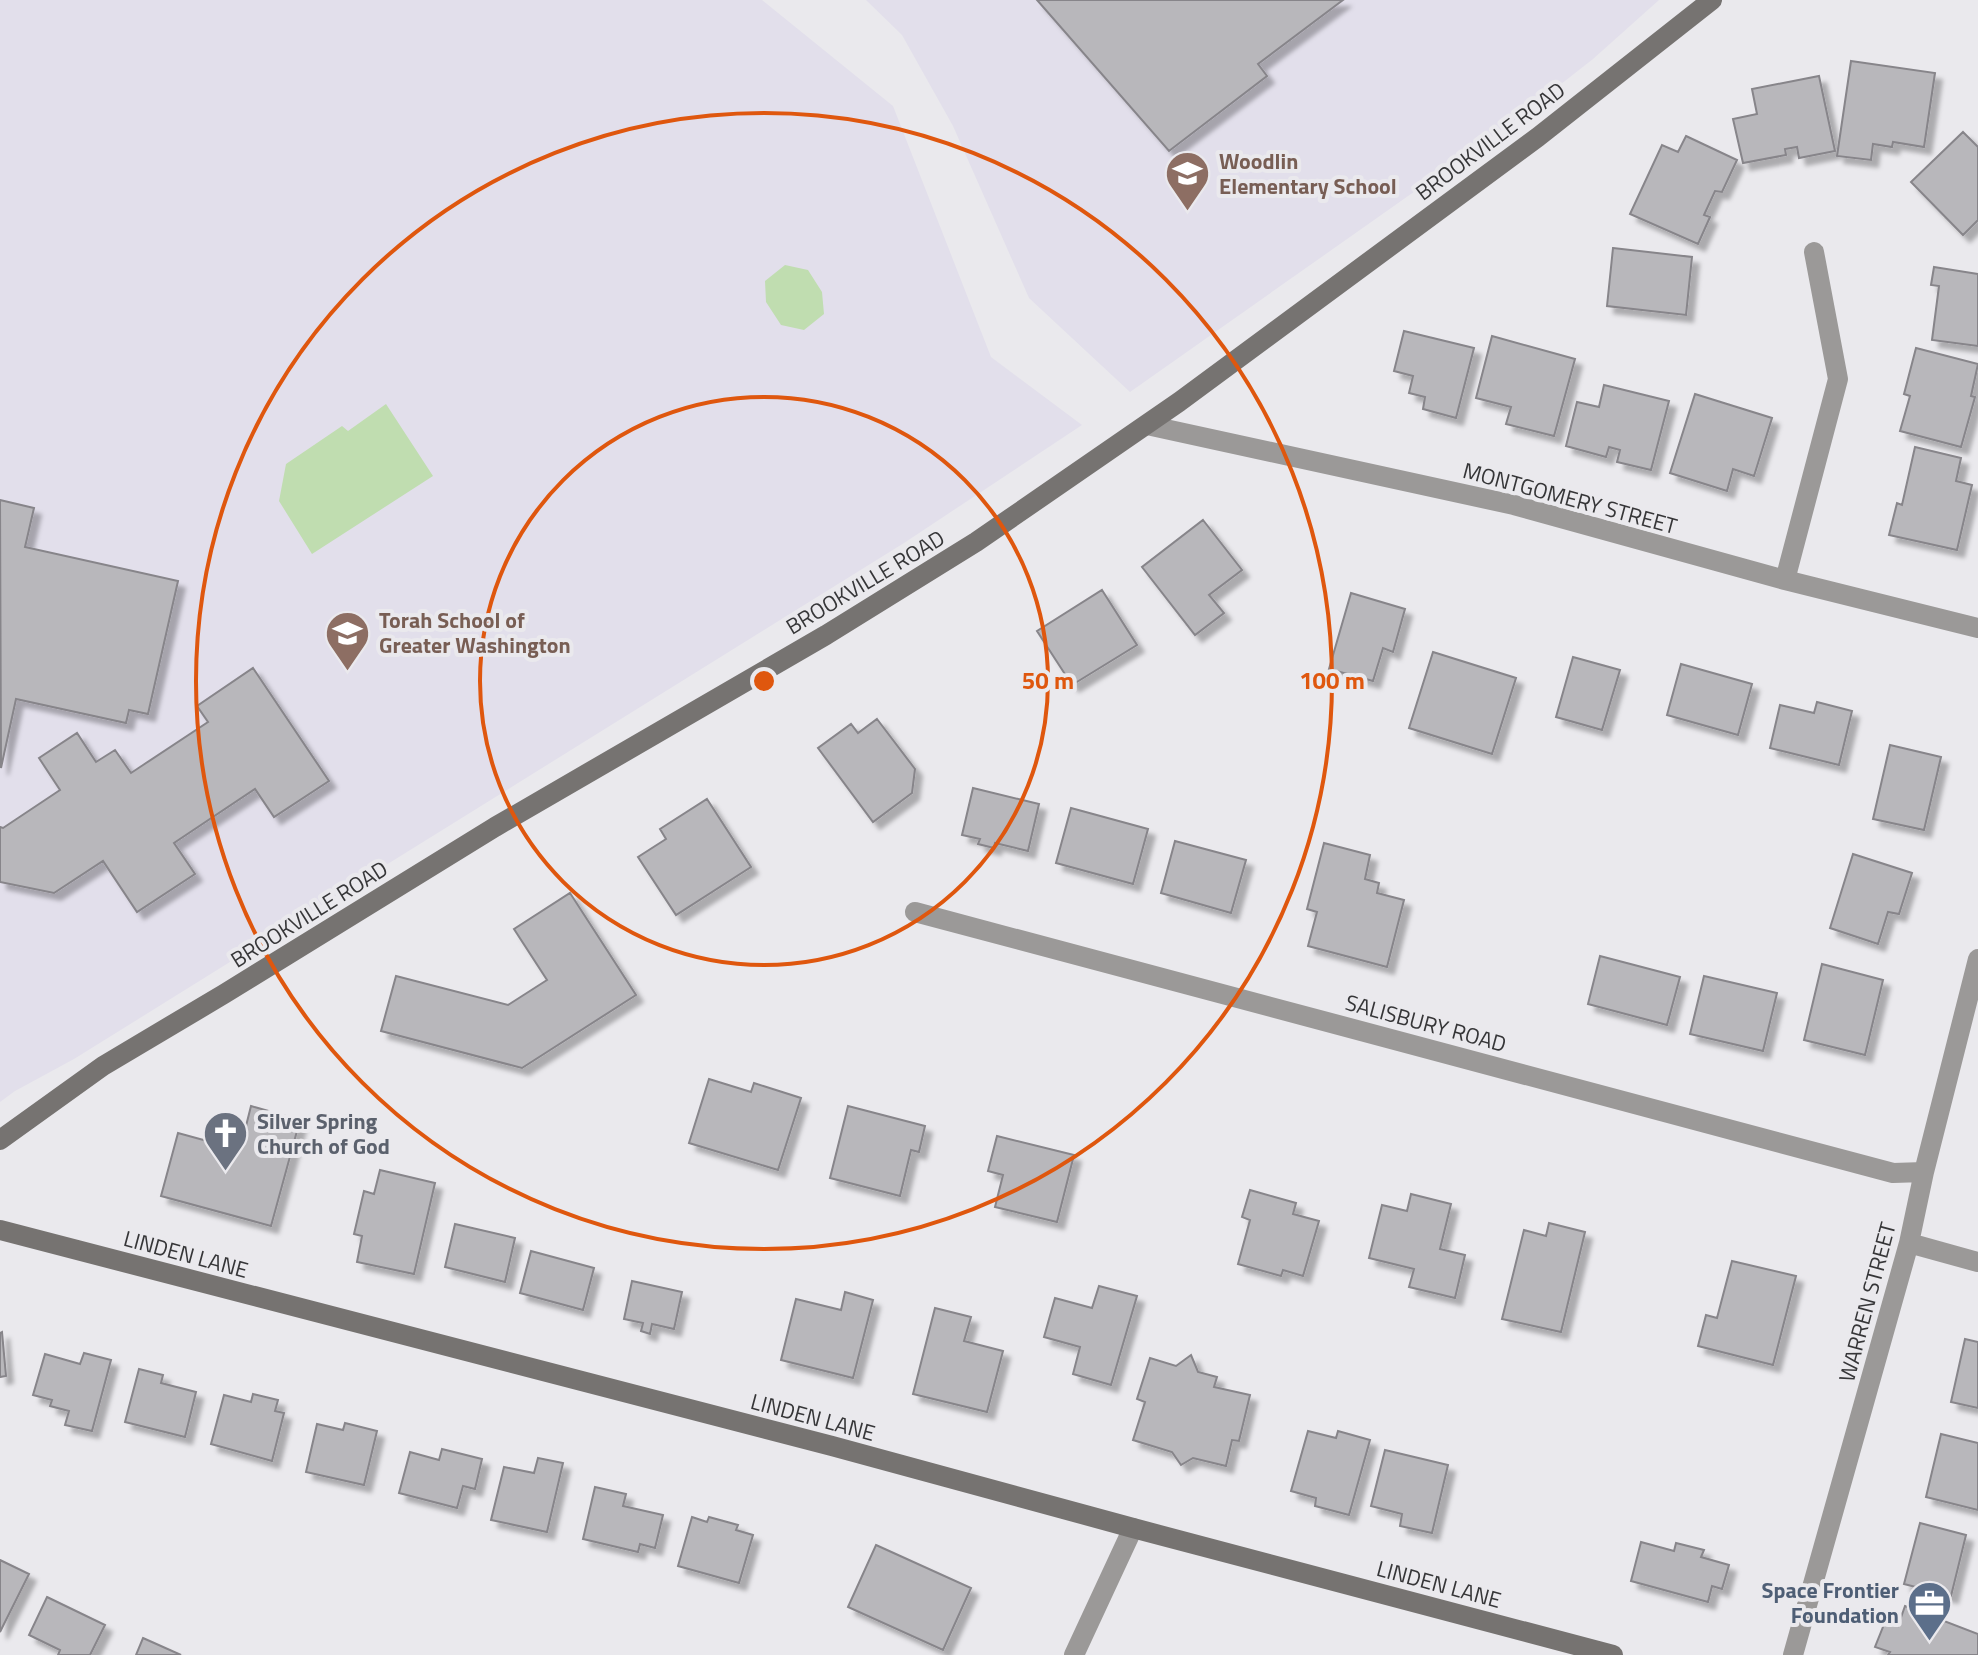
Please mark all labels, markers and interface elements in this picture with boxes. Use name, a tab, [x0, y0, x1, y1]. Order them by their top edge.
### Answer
street label: BROOKVILLE ROAD	[1408, 73, 1572, 209]
place label: Woodlin Elementary School	[1219, 144, 1397, 203]
school or university icon: Woodlin Elementary School	[1164, 150, 1212, 213]
street label: MONTGOMERY STREET	[1459, 453, 1681, 543]
street label: BROOKVILLE ROAD	[779, 521, 951, 643]
place label: Torah School of Greater Washington	[379, 603, 571, 662]
school or university icon: Torah School of Greater Washington	[324, 609, 372, 672]
text: 50 m	[1022, 662, 1074, 698]
text: 100 m	[1299, 662, 1365, 698]
centre of rings	[750, 667, 778, 695]
street label: BROOKVILLE ROAD	[224, 852, 394, 976]
street label: SALISBURY ROAD	[1342, 985, 1510, 1061]
place label: Silver Spring Church of God	[257, 1104, 390, 1163]
church icon: Silver Spring Church of God	[202, 1110, 250, 1173]
street label: WARREN STREET	[1829, 1218, 1905, 1386]
street label: LINDEN LANE	[120, 1221, 252, 1287]
street label: LINDEN LANE	[747, 1384, 879, 1450]
street label: LINDEN LANE	[1373, 1551, 1505, 1617]
place label: Space Frontier Foundation	[1762, 1573, 1899, 1632]
office icon: Space Frontier Foundation	[1906, 1579, 1954, 1642]

